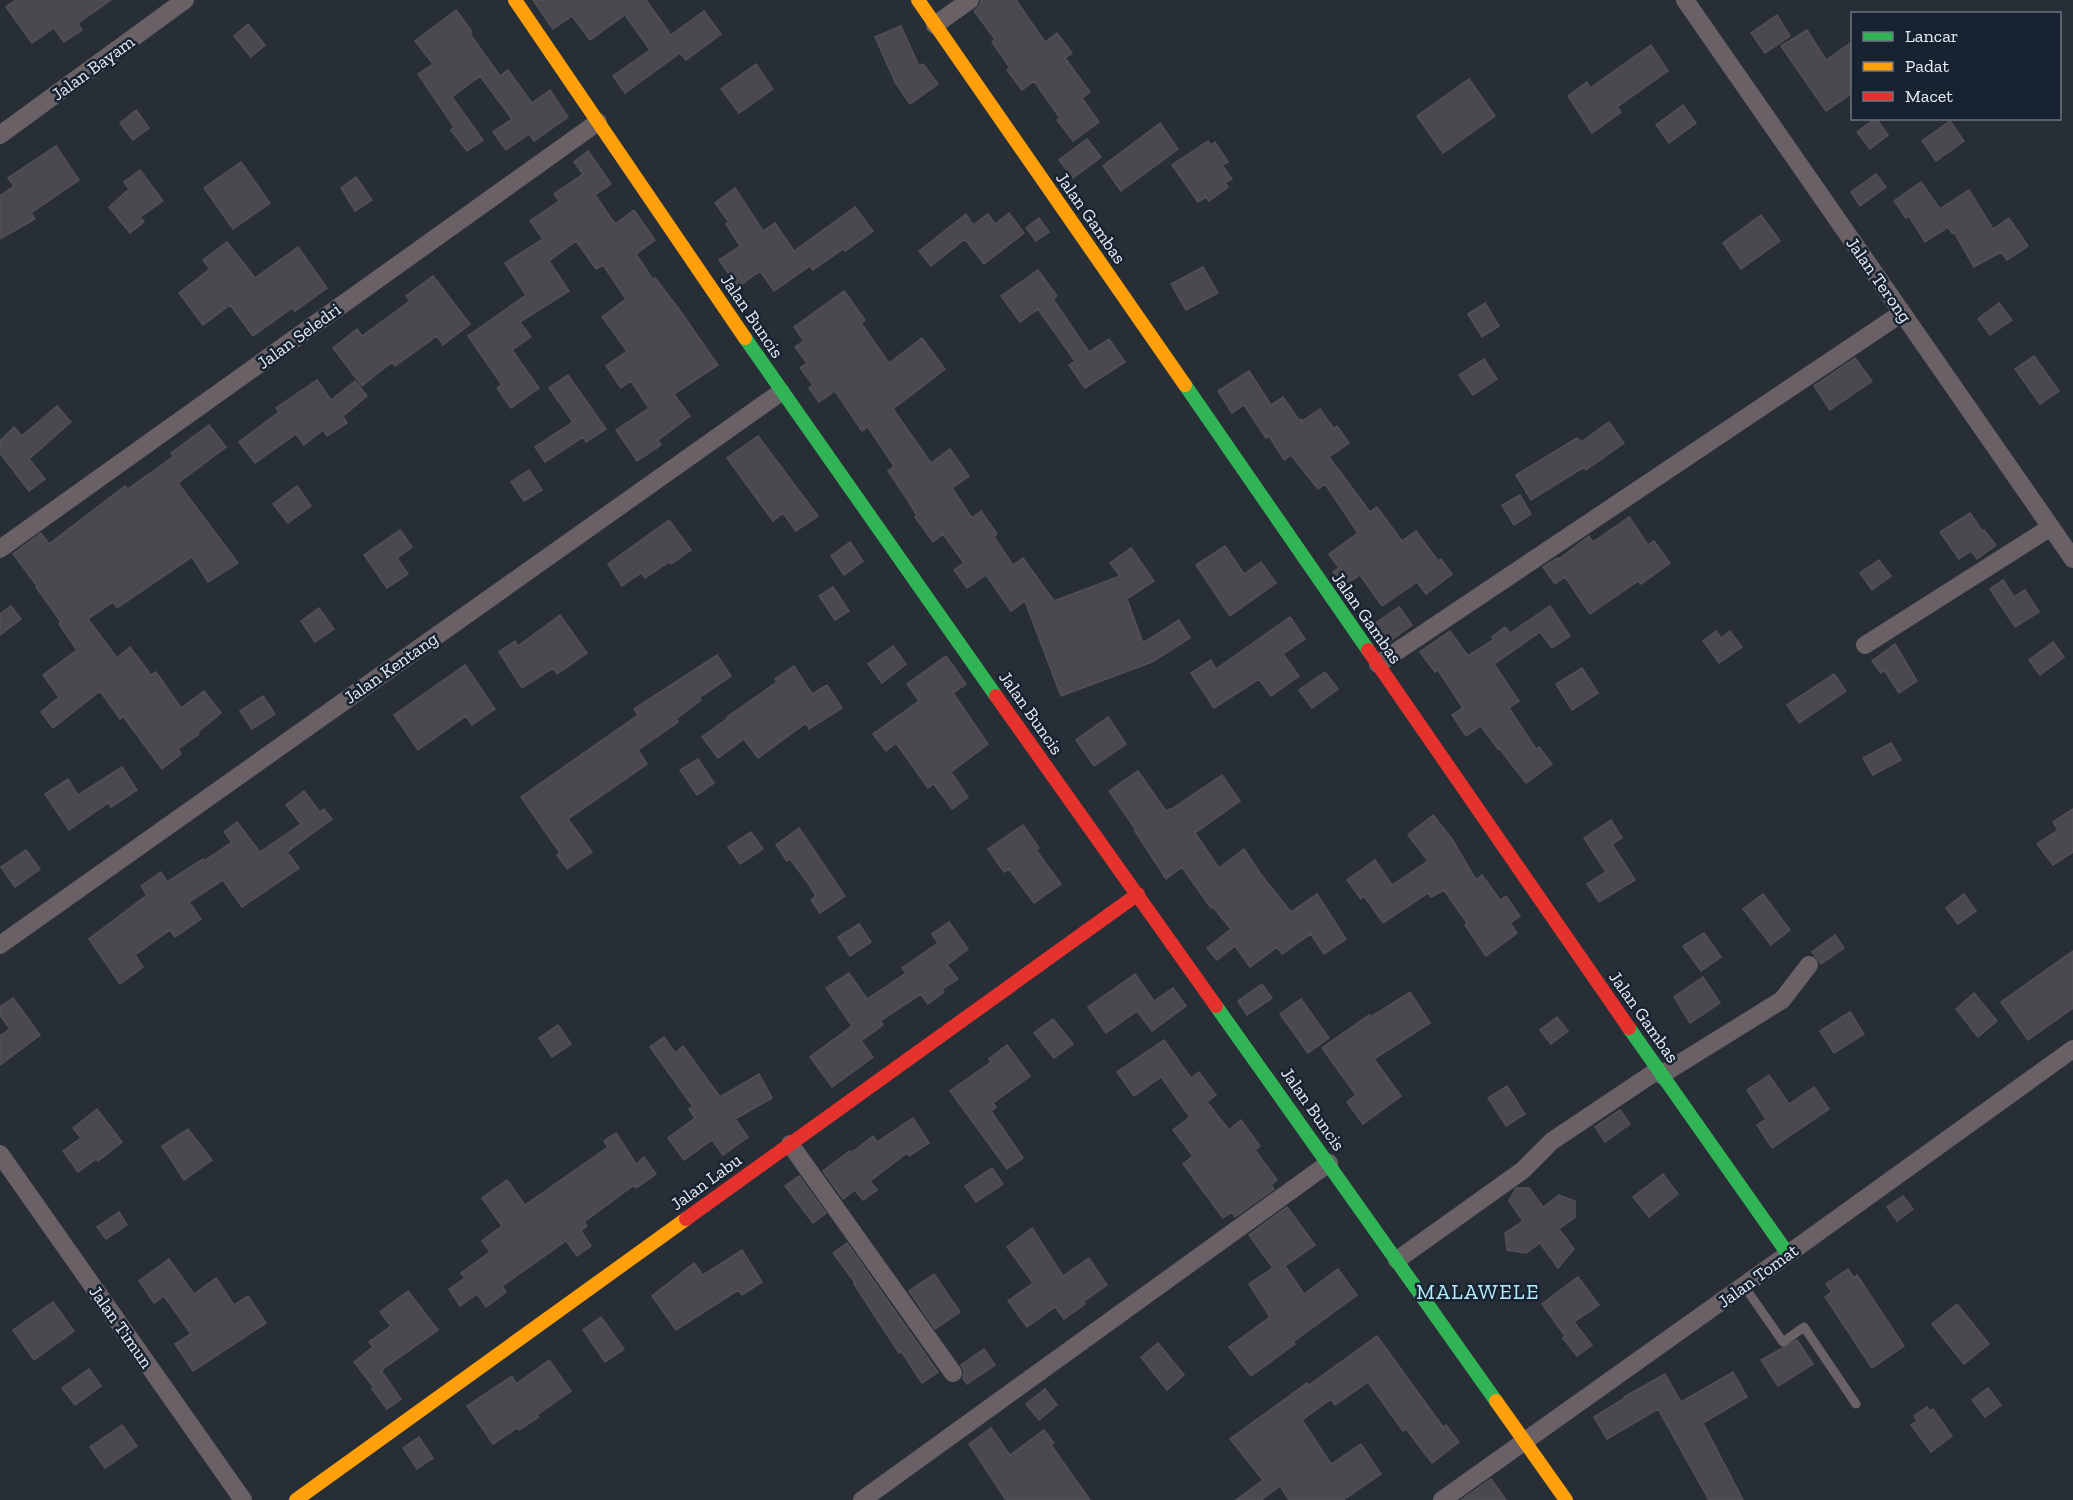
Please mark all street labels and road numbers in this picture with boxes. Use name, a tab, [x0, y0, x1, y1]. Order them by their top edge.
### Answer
street label: Jalan Bayam	[47, 30, 139, 105]
street label: Jalan Gambas	[1051, 168, 1131, 268]
street label: Jalan Terong	[1841, 233, 1917, 327]
street label: Jalan Buncis	[716, 270, 788, 362]
street label: Jalan Seledri	[253, 298, 345, 374]
street label: Jalan Gambas	[1327, 568, 1407, 668]
street label: Jalan Kentang	[340, 627, 442, 709]
street label: Jalan Buncis	[994, 667, 1068, 759]
street label: Jalan Gambas	[1604, 967, 1684, 1067]
street label: Jalan Buncis	[1276, 1063, 1350, 1155]
street label: Jalan Labu	[666, 1149, 746, 1215]
street label: Jalan Tomat	[1713, 1239, 1803, 1313]
street label: Jalan Timun	[84, 1281, 158, 1373]

